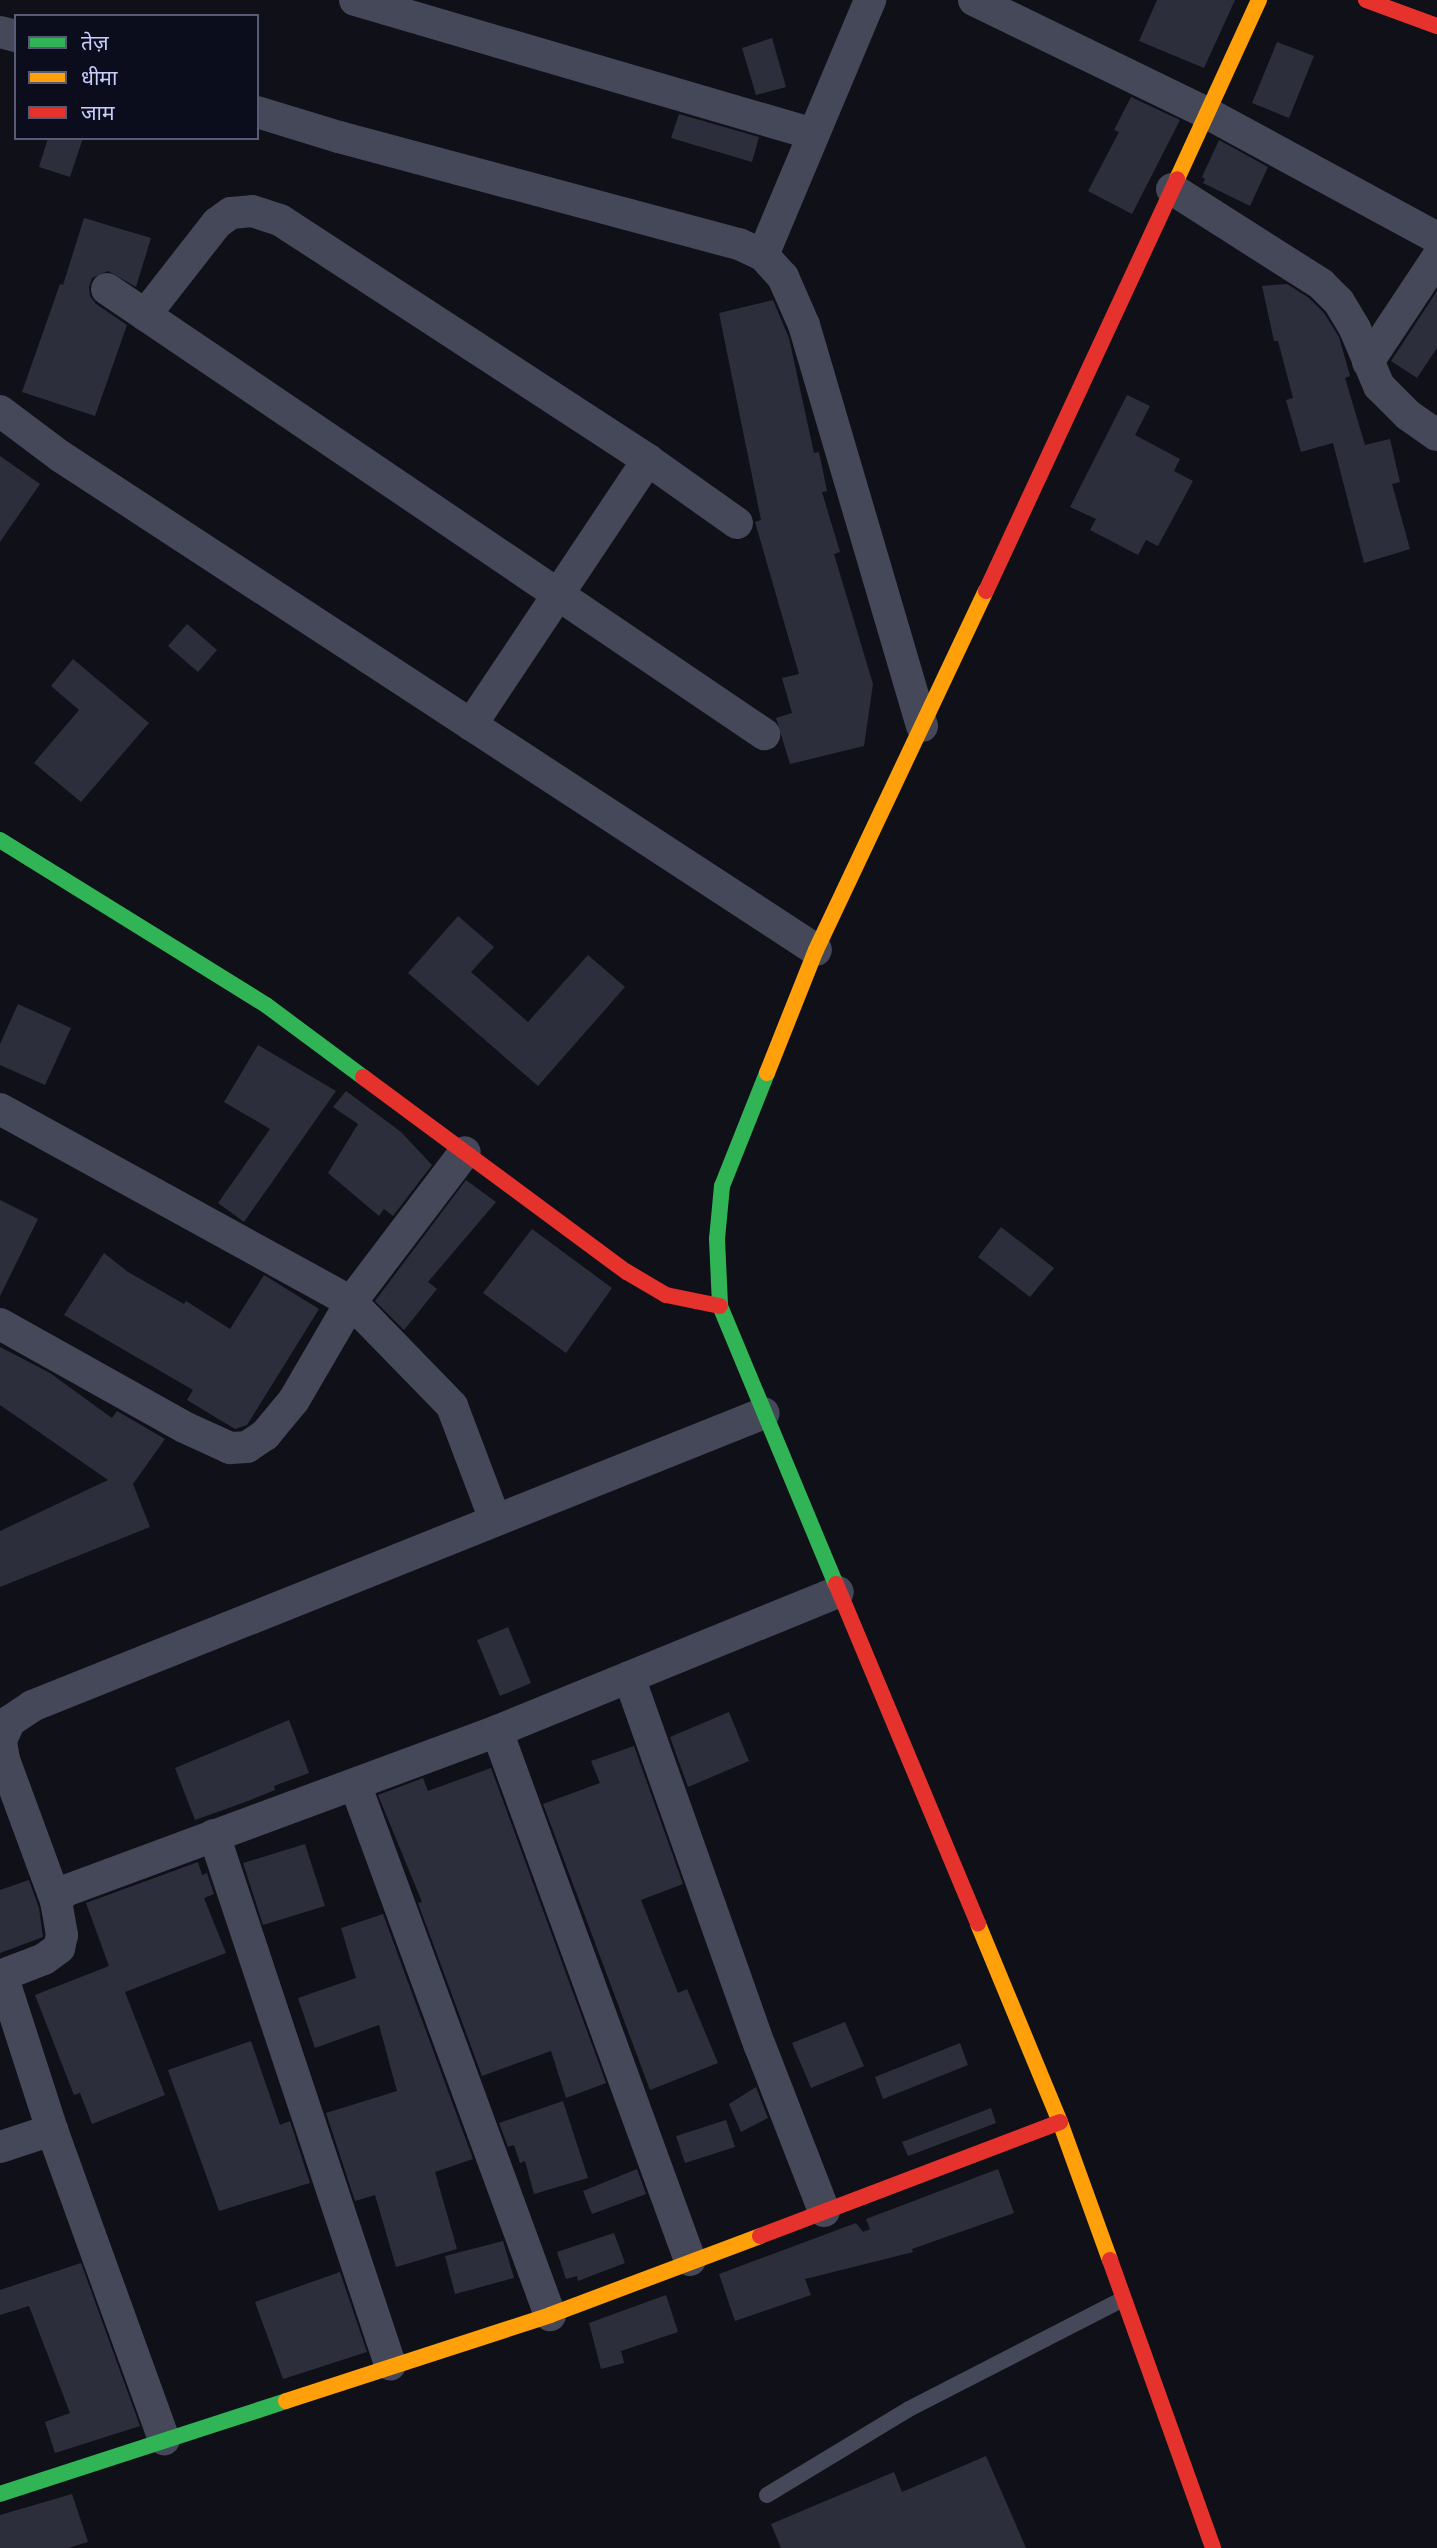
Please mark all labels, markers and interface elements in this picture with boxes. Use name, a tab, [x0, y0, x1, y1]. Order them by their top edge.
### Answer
legend	[14, 14, 259, 140]
text: तेज़	[81, 26, 109, 58]
text: धीमा	[81, 61, 117, 93]
text: जाम	[81, 96, 115, 128]

